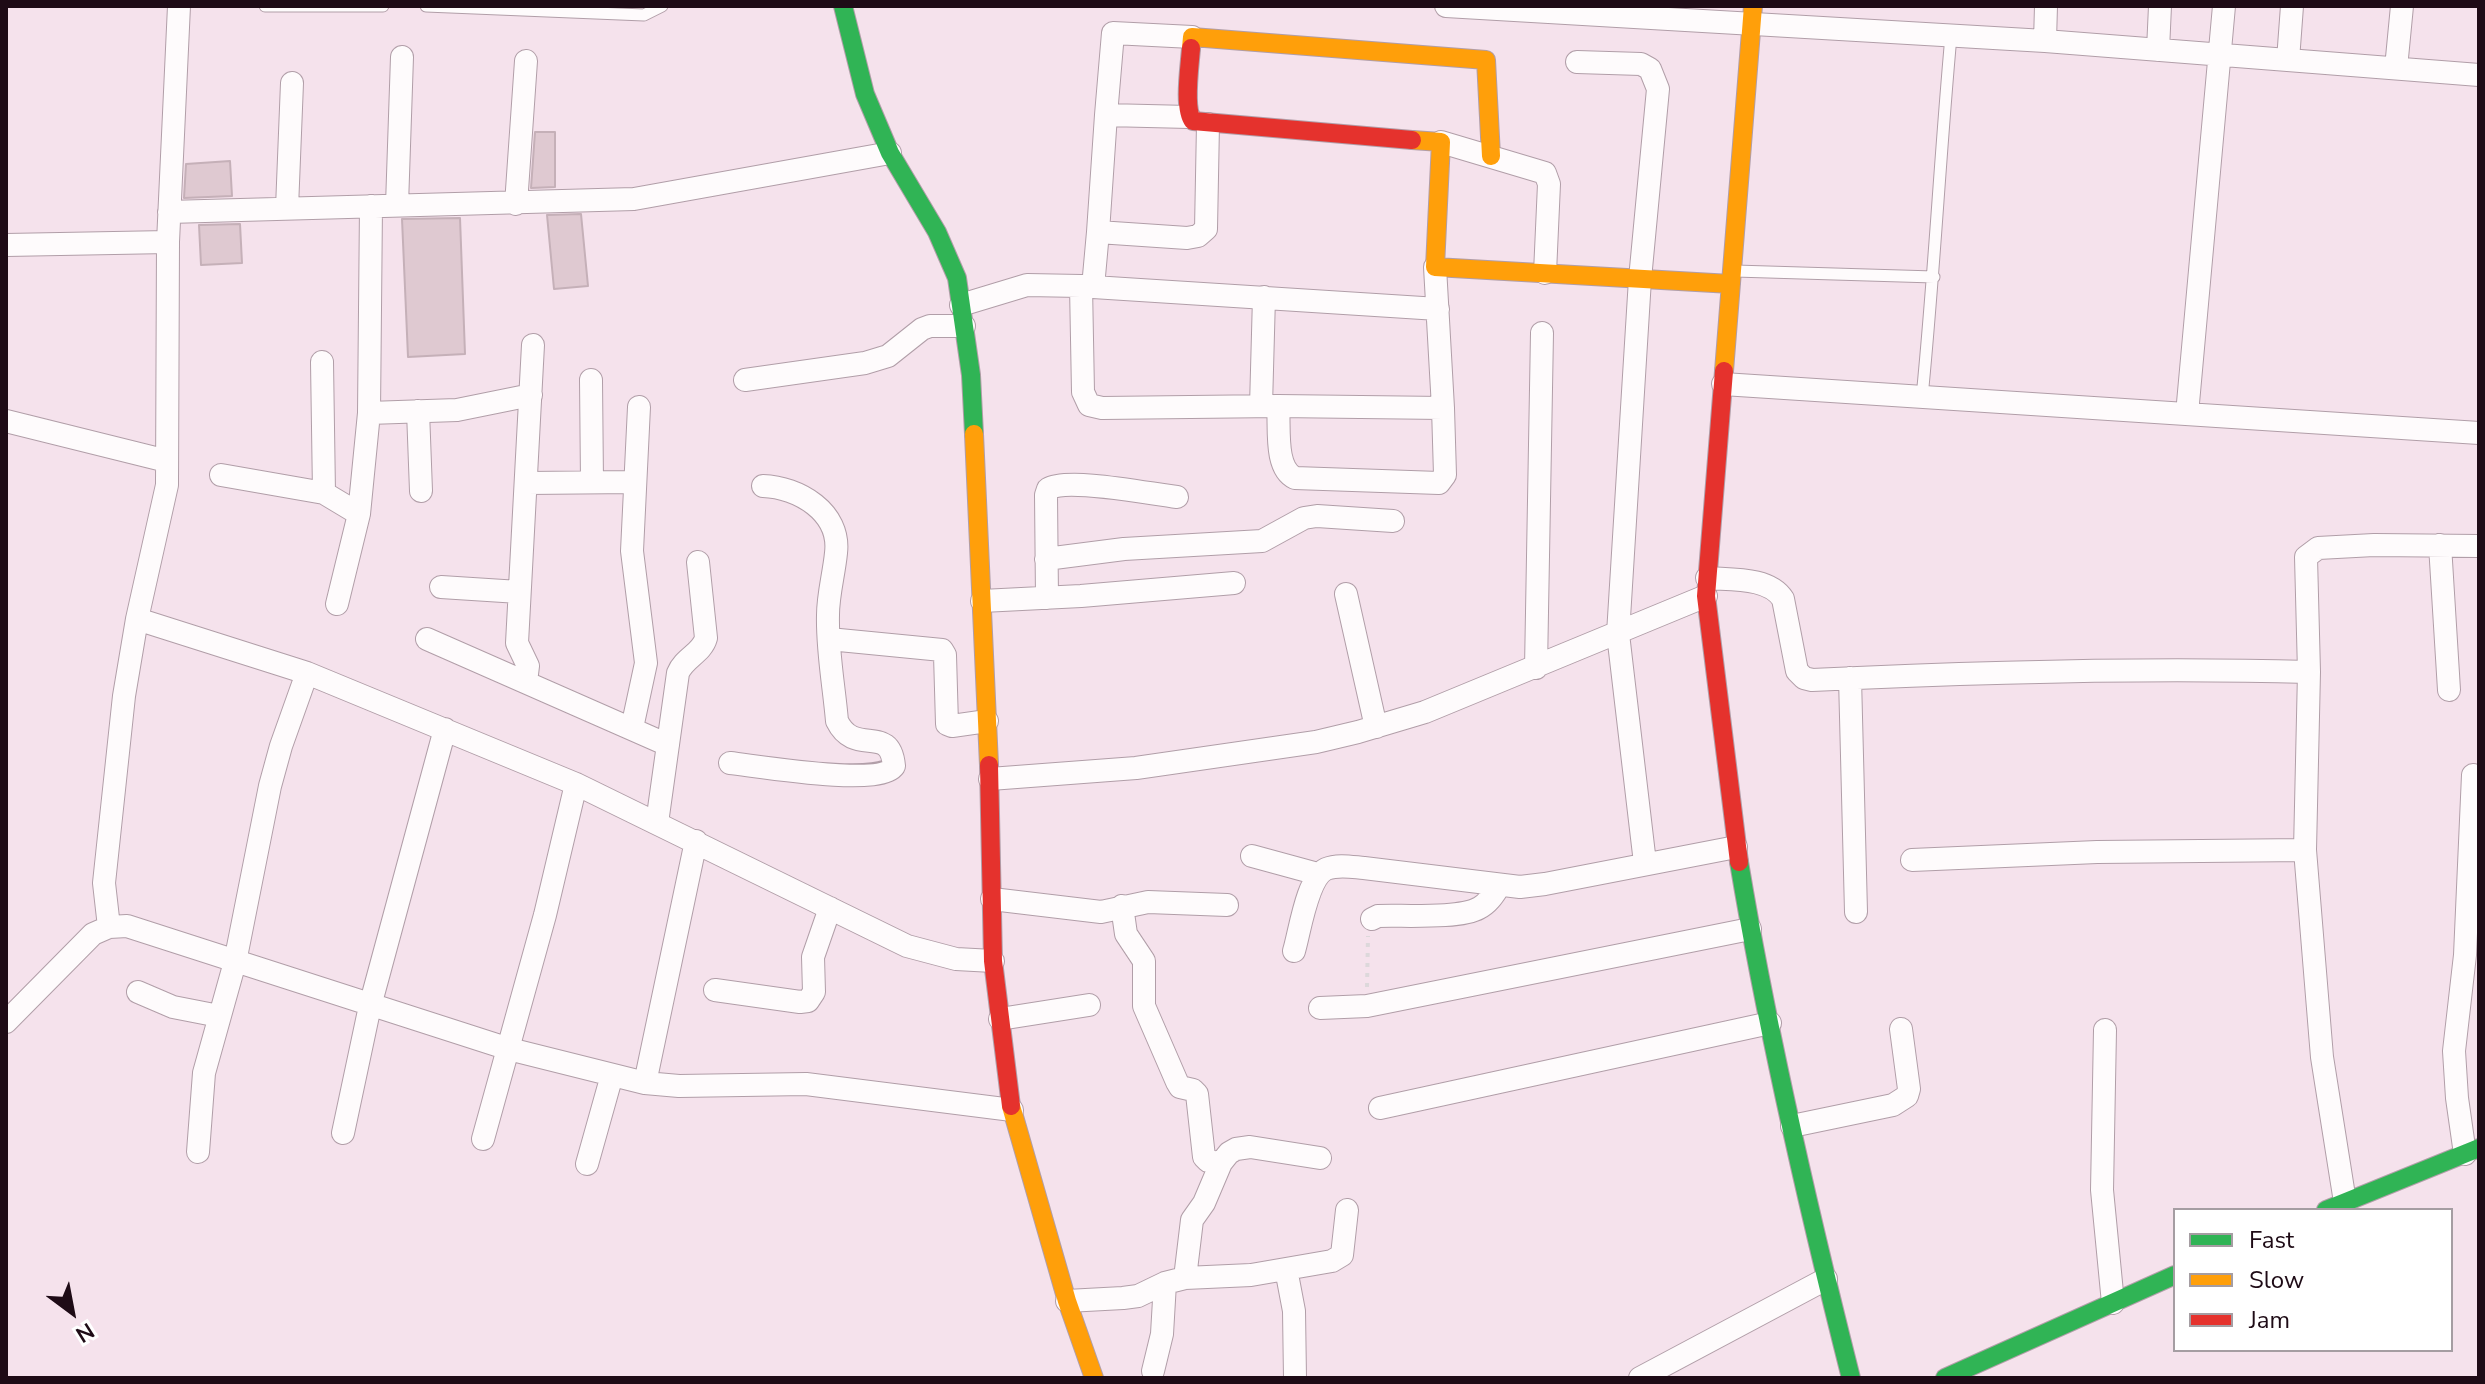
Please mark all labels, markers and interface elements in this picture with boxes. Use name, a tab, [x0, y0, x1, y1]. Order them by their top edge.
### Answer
legend	[2173, 1208, 2453, 1352]
text: Fast	[2249, 1224, 2294, 1256]
text: Slow	[2249, 1264, 2304, 1296]
north arrow	[32, 1272, 112, 1352]
text: Jam	[2249, 1304, 2290, 1336]
text: N	[70, 1315, 100, 1349]

